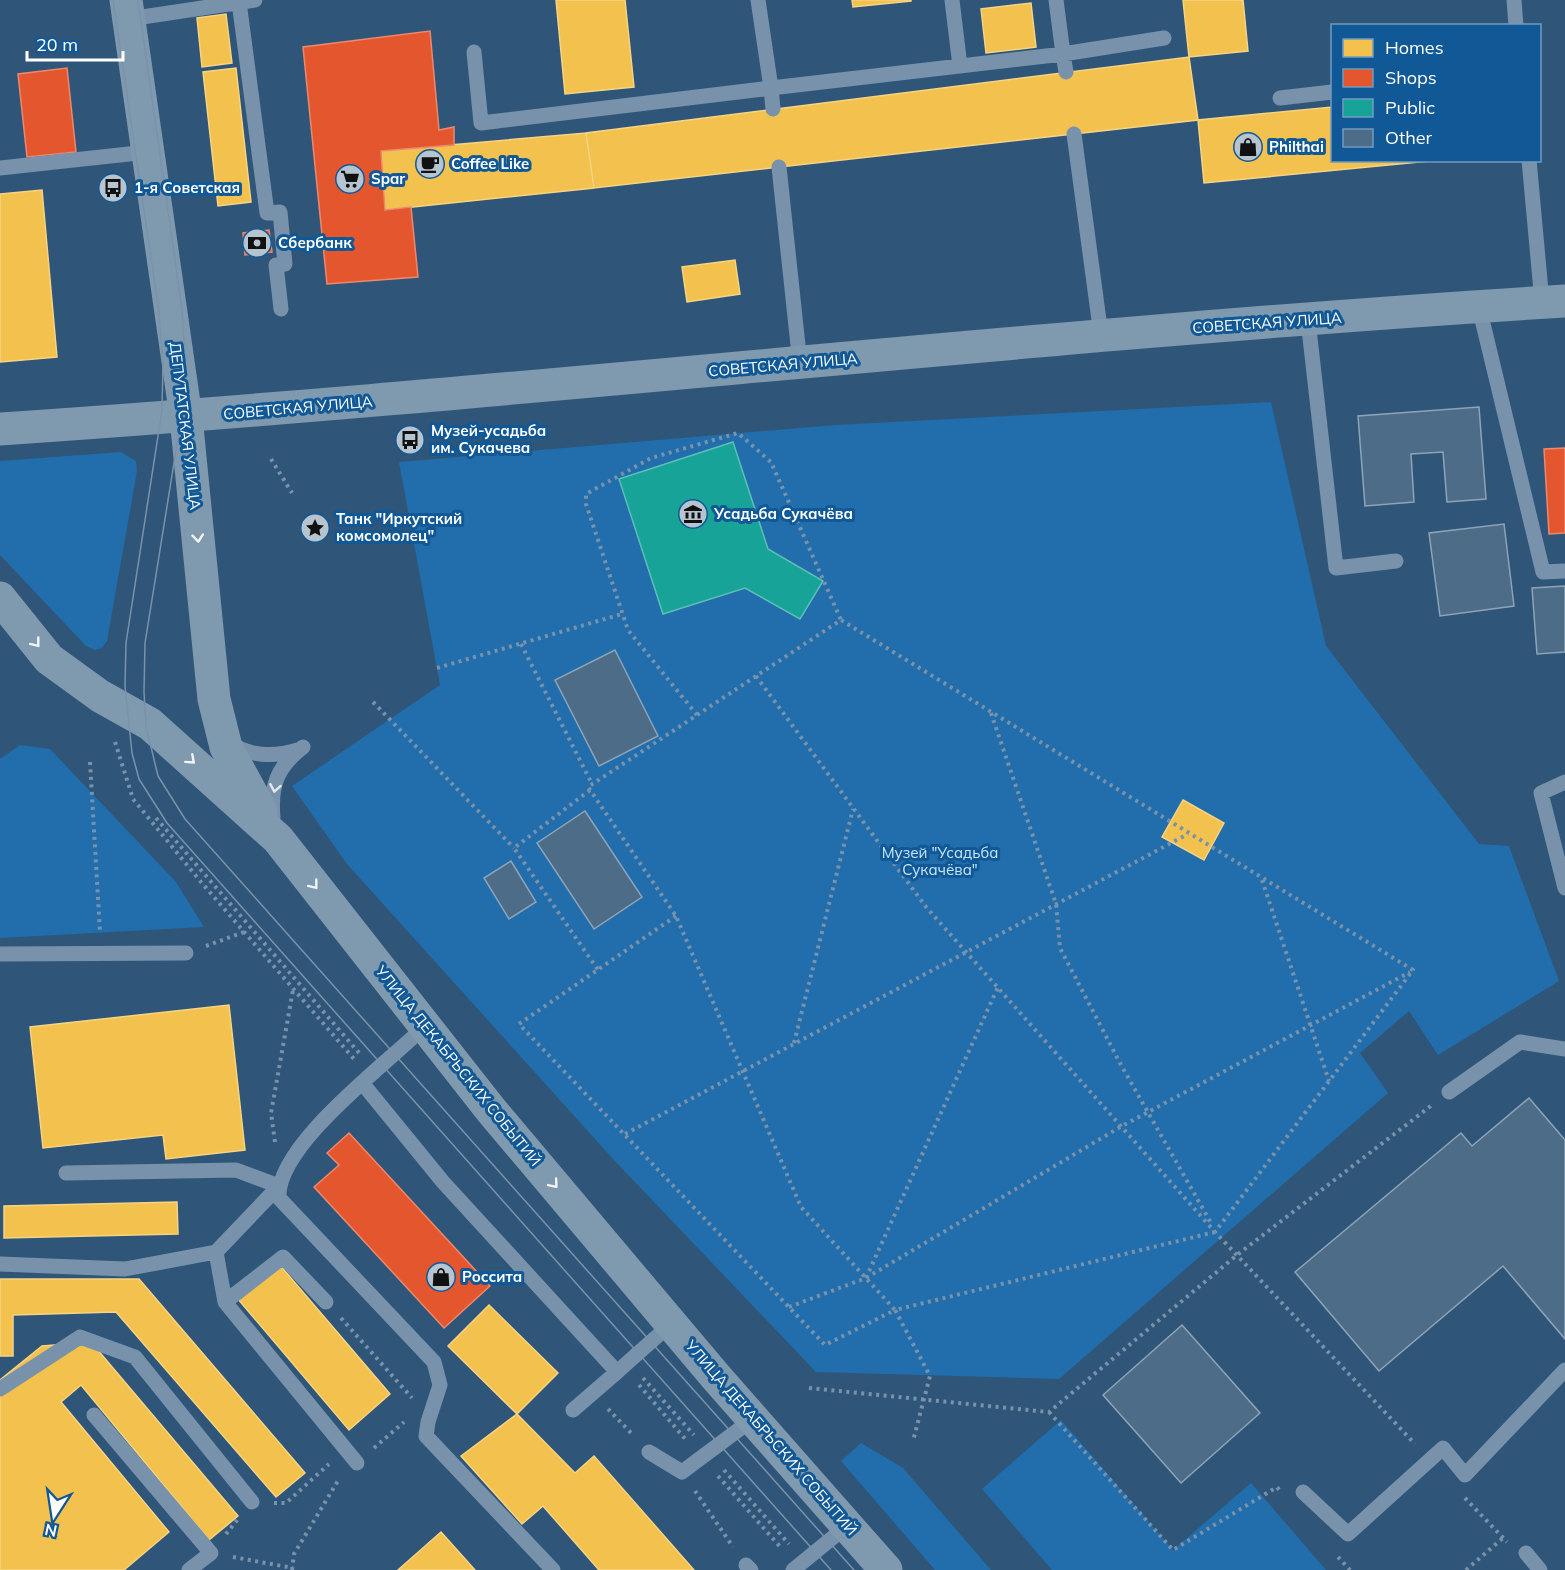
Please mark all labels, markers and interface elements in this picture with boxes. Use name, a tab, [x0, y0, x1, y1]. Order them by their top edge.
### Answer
scale bar	[27, 24, 123, 62]
legend	[1331, 24, 1541, 162]
text: 20 m	[36, 33, 78, 56]
text: Homes	[1385, 36, 1444, 59]
text: Shops	[1385, 66, 1437, 89]
text: Public	[1385, 96, 1435, 119]
text: Other	[1385, 126, 1433, 149]
shop icon: Philthai	[1232, 131, 1264, 163]
place label: Philthai	[1269, 137, 1324, 156]
cafe icon: Coffee Like	[414, 148, 446, 180]
place label: Coffee Like	[451, 154, 529, 173]
supermarket icon: Spar	[334, 163, 366, 195]
place label: Spar	[371, 169, 405, 188]
bus stop icon: 1-я Советская	[97, 172, 129, 204]
place label: 1-я Советская	[134, 178, 240, 197]
bank icon: Сбербанк	[241, 227, 273, 259]
place label: Сбербанк	[278, 233, 352, 252]
street label: СОВЕТСКАЯ УЛИЦА	[1192, 308, 1342, 337]
street label: ДЕПУТАТСКАЯ УЛИЦА	[166, 341, 205, 511]
street label: СОВЕТСКАЯ УЛИЦА	[708, 349, 858, 380]
street label: СОВЕТСКАЯ УЛИЦА	[223, 392, 373, 423]
place label: Музей-усадьба им. Сукачева	[431, 421, 546, 457]
bus stop icon: Музей-усадьба им. Сукачева	[394, 424, 426, 456]
museum icon: Усадьба Сукачёва	[677, 498, 709, 530]
place label: Усадьба Сукачёва	[713, 504, 853, 523]
place label: Танк "Иркутский комсомолец"	[336, 509, 462, 545]
place icon: Танк "Иркутский комсомолец"	[299, 512, 331, 544]
one-way arrow	[191, 533, 204, 542]
one-way arrow	[29, 637, 40, 648]
one-way arrow	[184, 753, 194, 764]
one-way arrow	[269, 783, 282, 793]
park label: Музей "Усадьба Сукачёва"	[882, 843, 998, 879]
one-way arrow	[306, 878, 317, 889]
street label: УЛИЦА ДЕКАБРЬСКИХ СОБЫТИЙ	[371, 961, 545, 1170]
one-way arrow	[546, 1177, 557, 1188]
shop icon: Россита	[425, 1261, 457, 1293]
place label: Россита	[462, 1267, 522, 1286]
street label: УЛИЦА ДЕКАБРЬСКИХ СОБЫТИЙ	[681, 1335, 861, 1539]
north arrow	[24, 1486, 84, 1546]
text: N	[43, 1520, 59, 1542]

